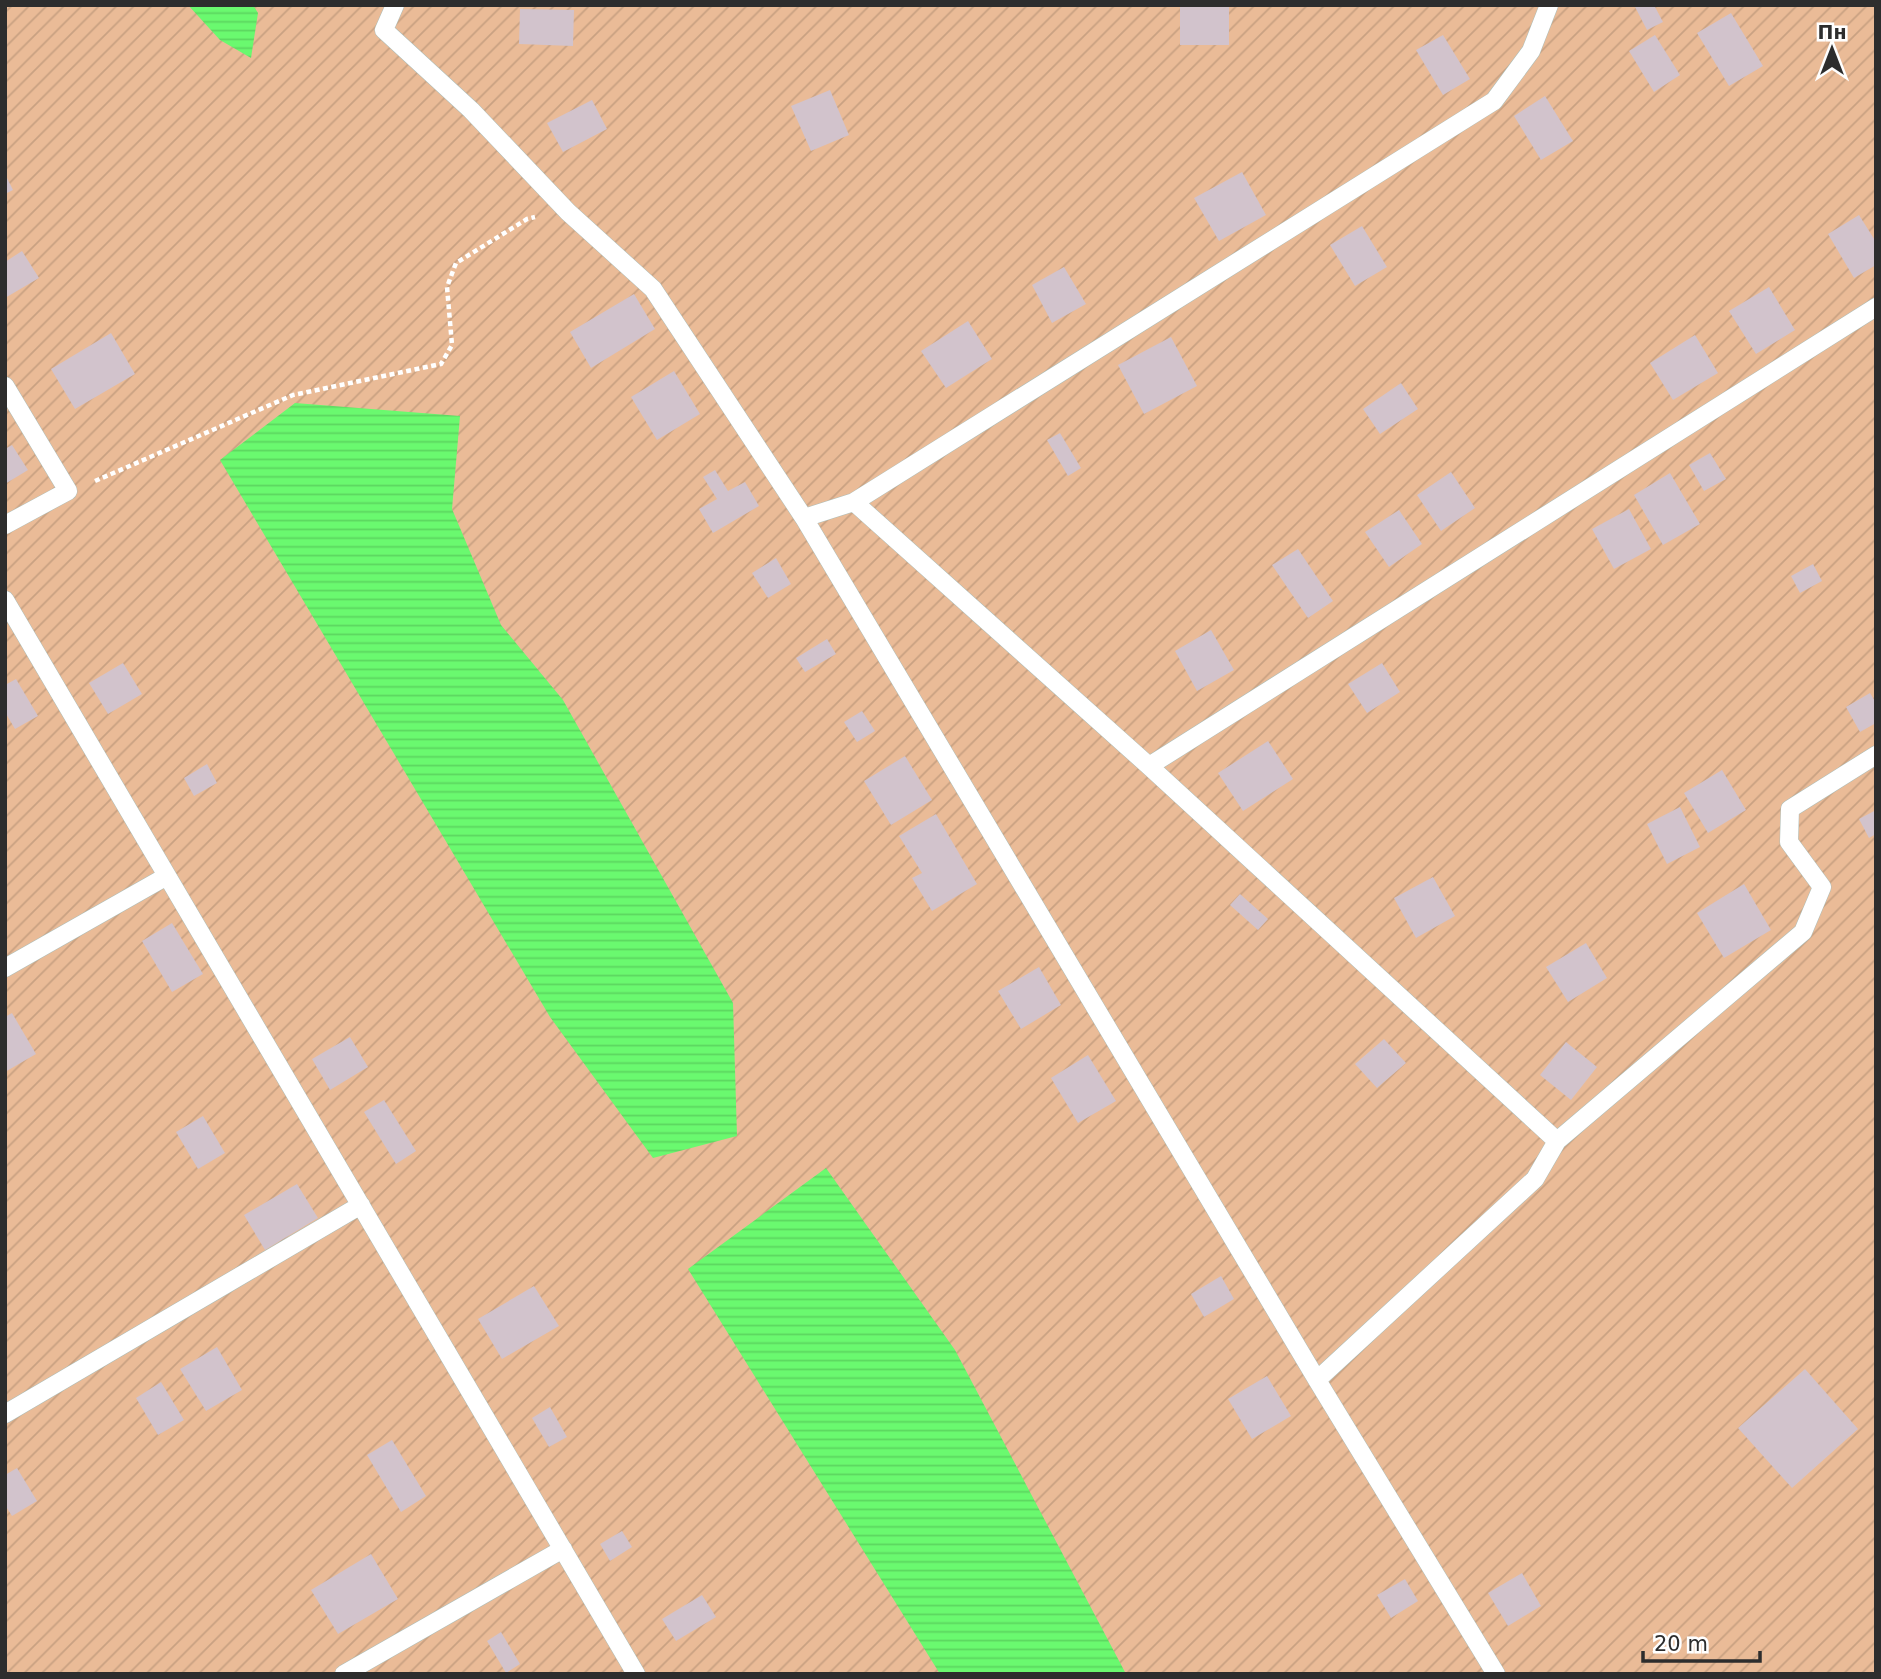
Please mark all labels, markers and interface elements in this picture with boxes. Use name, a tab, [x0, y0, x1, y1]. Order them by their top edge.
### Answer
north arrow	[1797, 14, 1867, 84]
text: Пн	[1817, 21, 1847, 43]
scale bar	[1643, 1620, 1760, 1664]
text: 20 m	[1654, 1632, 1708, 1656]

